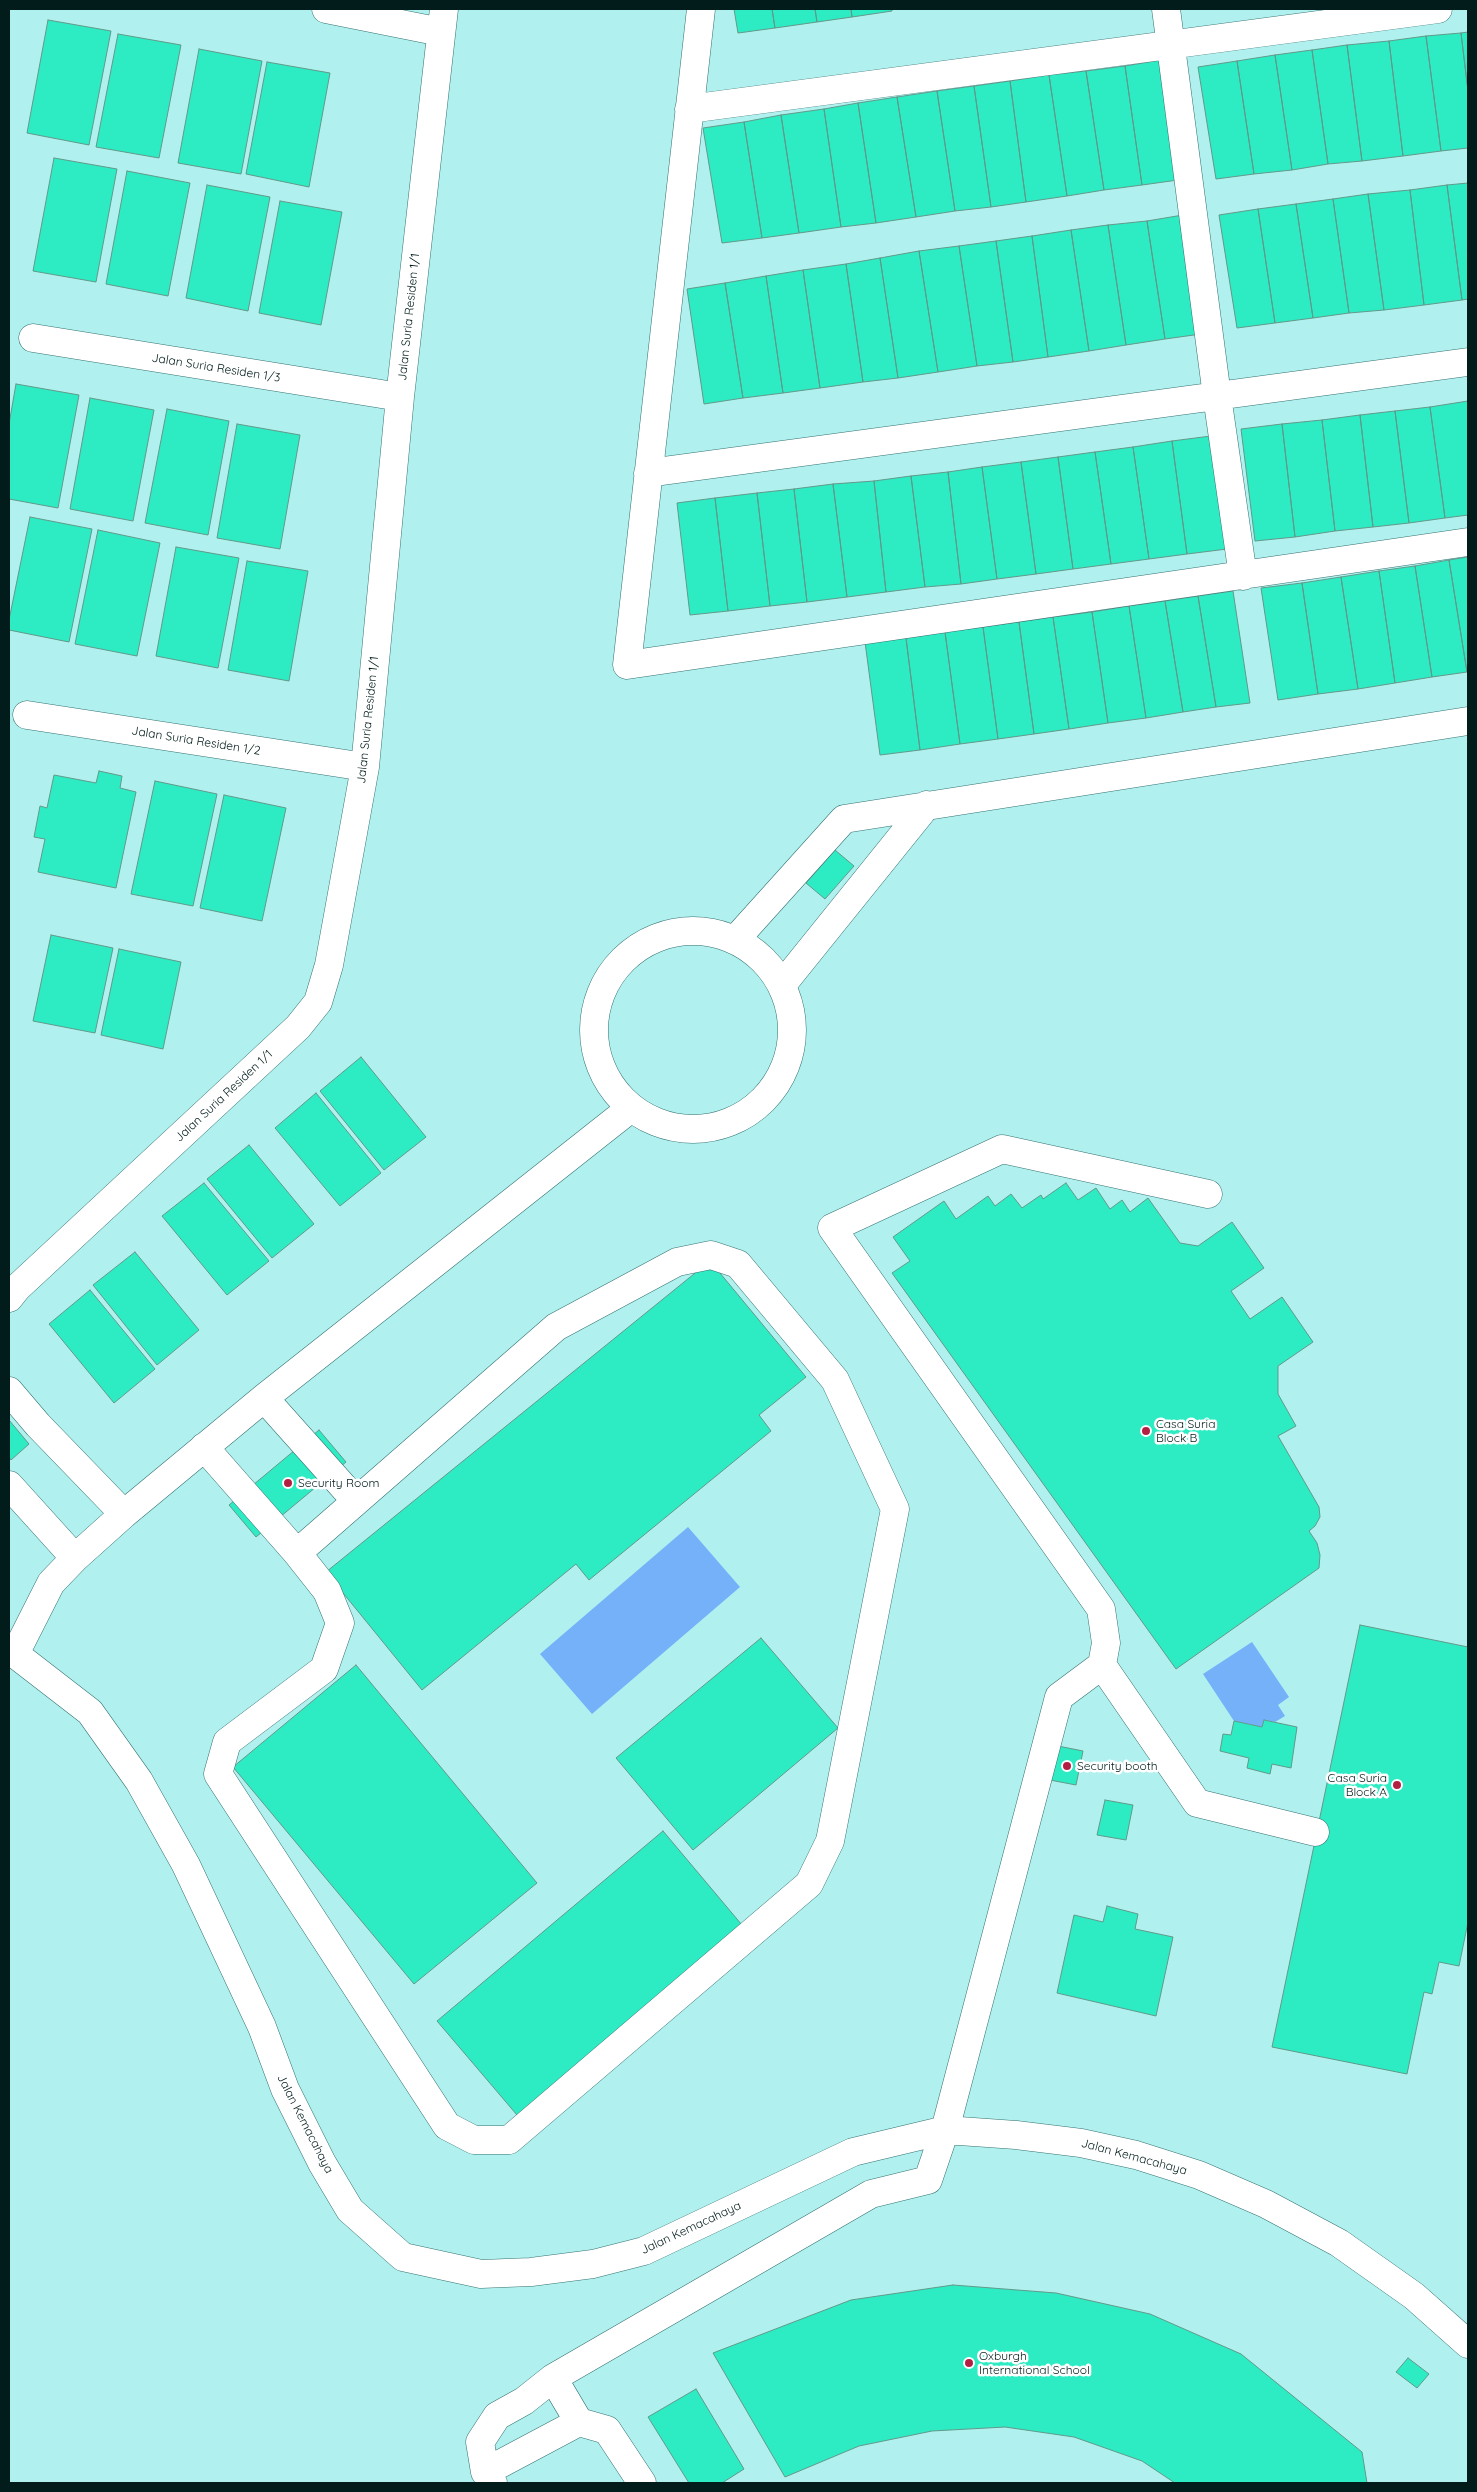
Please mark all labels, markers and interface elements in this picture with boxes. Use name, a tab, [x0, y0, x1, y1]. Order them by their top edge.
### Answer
street label: Jalan Suria Residen 1/1	[395, 253, 423, 381]
street label: Jalan Suria Residen 1/3	[151, 351, 281, 385]
street label: Jalan Suria Residen 1/1	[354, 656, 382, 784]
street label: Jalan Suria Residen 1/2	[131, 724, 261, 758]
street label: Jalan Suria Residen 1/1	[172, 1047, 276, 1145]
place label: Casa Suria Block B	[1156, 1417, 1215, 1445]
marker: Casa Suria Block B	[1140, 1425, 1152, 1437]
place label: Security Room	[298, 1476, 379, 1490]
marker: Security Room	[282, 1477, 294, 1489]
place label: Security booth	[1077, 1759, 1158, 1773]
marker: Security booth	[1061, 1760, 1073, 1772]
place label: Casa Suria Block A	[1328, 1771, 1387, 1799]
marker: Casa Suria Block A	[1391, 1779, 1403, 1791]
street label: Jalan Kemacahaya	[274, 2072, 336, 2176]
street label: Jalan Kemacahaya	[1080, 2136, 1188, 2178]
street label: Jalan Kemacahaya	[639, 2198, 743, 2258]
place label: Oxburgh International School	[979, 2349, 1090, 2377]
marker: Oxburgh International School	[963, 2357, 975, 2369]

